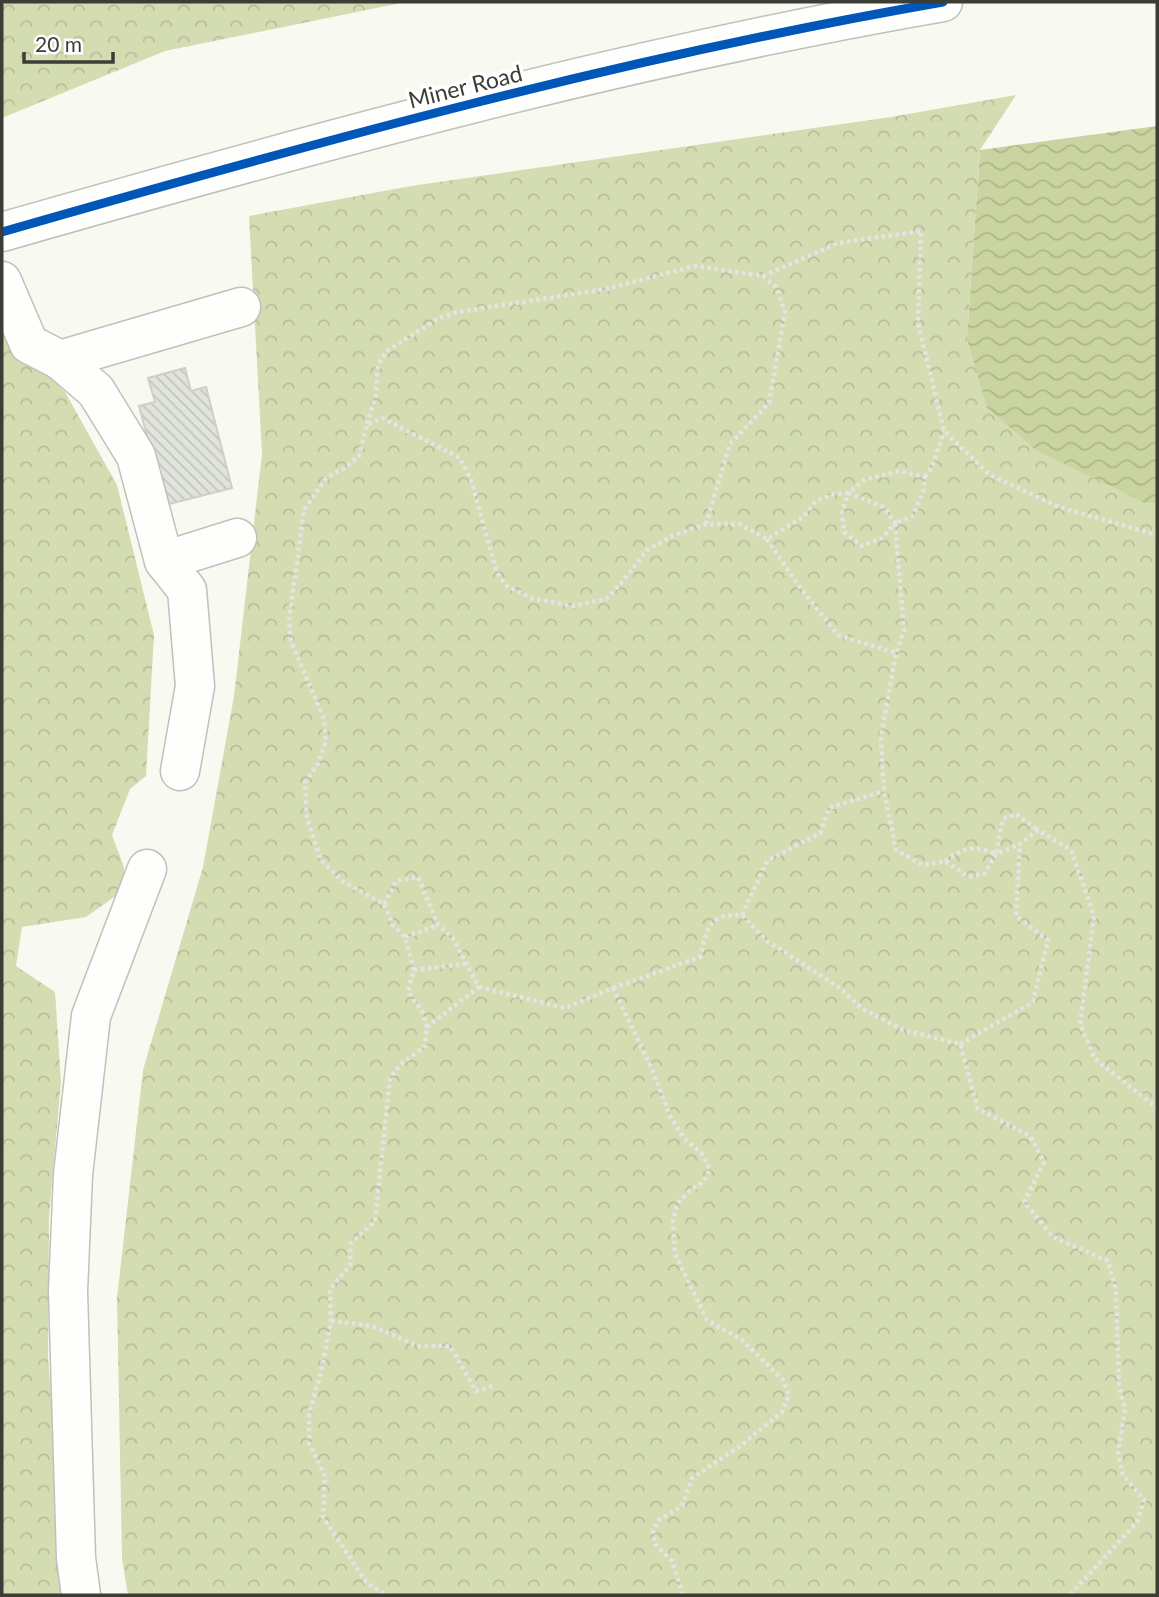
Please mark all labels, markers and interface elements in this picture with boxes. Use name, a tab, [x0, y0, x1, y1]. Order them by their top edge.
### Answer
scale bar	[24, 21, 114, 65]
text: 20 m	[35, 31, 82, 56]
street label: Miner Road	[405, 58, 525, 114]

